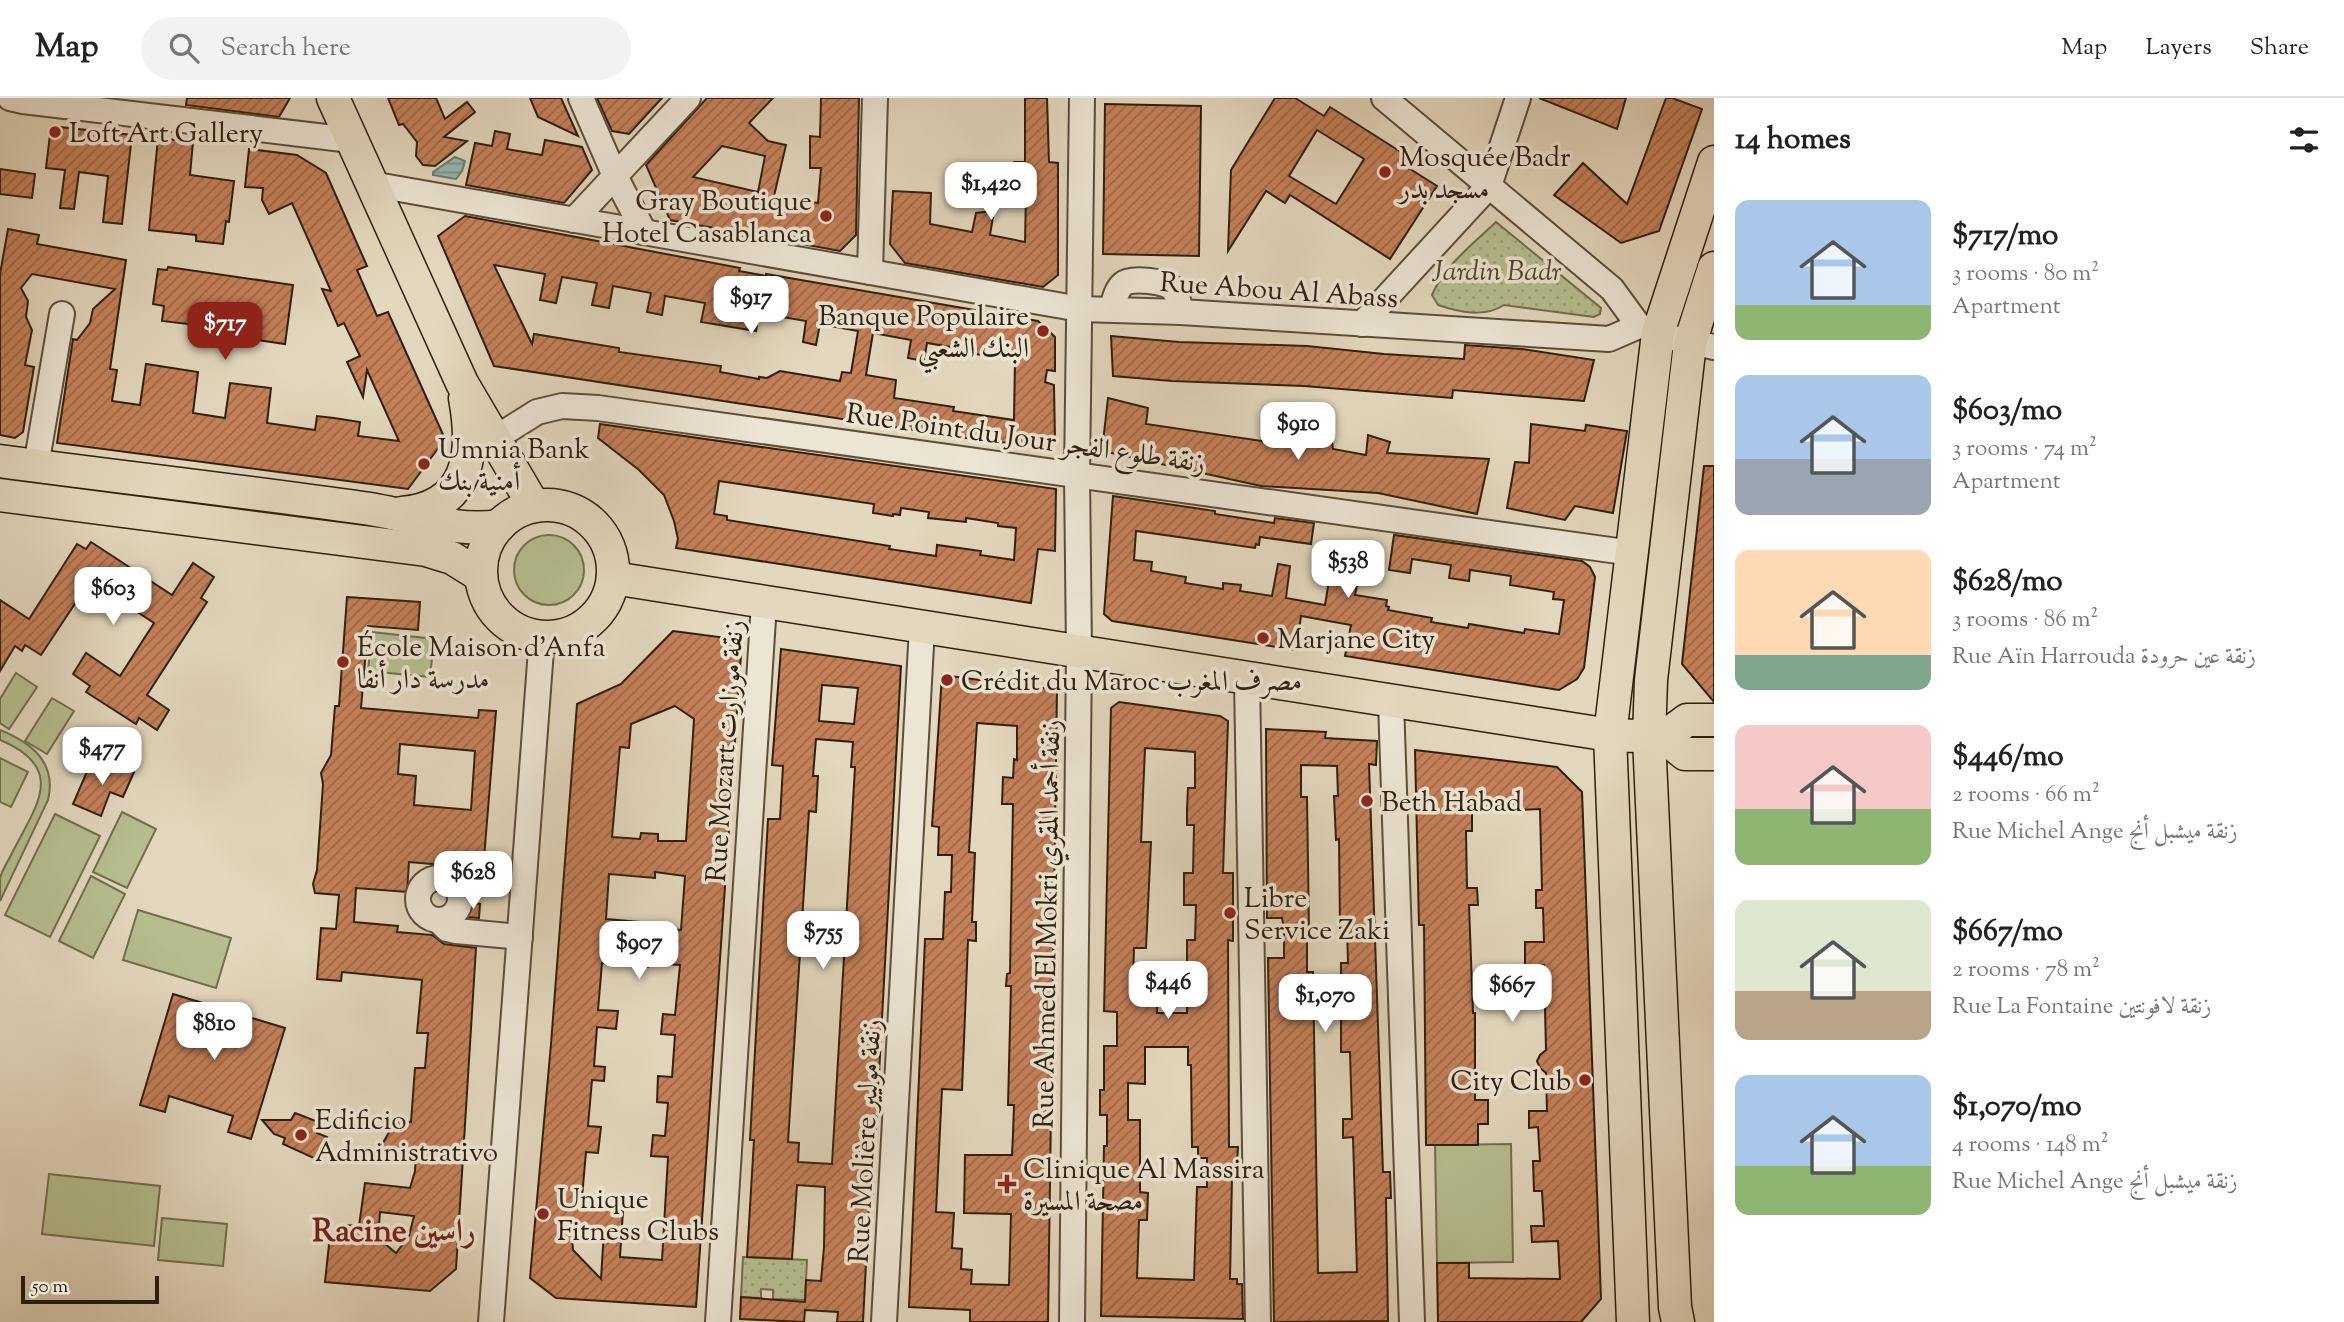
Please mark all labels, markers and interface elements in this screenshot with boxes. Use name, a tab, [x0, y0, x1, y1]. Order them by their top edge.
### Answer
search box	[141, 17, 631, 80]
text: Map	[35, 24, 99, 72]
icon: search	[165, 29, 203, 67]
text: Search here	[221, 30, 351, 67]
text: Map	[2061, 31, 2107, 65]
text: Layers	[2145, 31, 2212, 65]
text: Share	[2250, 31, 2309, 65]
place label: Loft Art Gallery	[69, 115, 263, 155]
text: 14 homes	[1735, 119, 1851, 162]
icon: filters	[2285, 121, 2323, 159]
marker: Loft Art Gallery	[47, 124, 63, 140]
place label: Mosquée Badr مسجد بدر	[1396, 139, 1571, 211]
pin: $1,420	[934, 162, 1048, 222]
marker: Mosquée Badr مسجد بدر	[1377, 164, 1393, 180]
text: $1,420	[961, 168, 1021, 201]
place label: Gray Boutique Hotel Casablanca	[602, 183, 812, 255]
marker: Gray Boutique Hotel Casablanca	[818, 208, 834, 224]
text: $717/mo	[1952, 215, 2058, 258]
icon: home	[1791, 228, 1875, 312]
park label: Jardin Badr	[1431, 253, 1562, 293]
text: 3 rooms · 80 m²	[1952, 258, 2099, 291]
street label: Rue Abou Al Abass	[1158, 264, 1399, 320]
pin: $917	[710, 276, 792, 336]
text: $917	[730, 282, 772, 315]
text: Apartment	[1952, 291, 2061, 324]
place label: Banque Populaire البنك الشعبي	[818, 298, 1029, 374]
pin: $717	[184, 302, 266, 362]
text: $717	[203, 308, 247, 341]
marker: Banque Populaire البنك الشعبي	[1035, 323, 1051, 339]
text: $603/mo	[1952, 390, 2062, 433]
street label: Rue Point du Jour زنقة طلوع الفجر	[843, 395, 1208, 486]
pin: $910	[1257, 402, 1339, 462]
icon: home	[1791, 403, 1875, 487]
text: $910	[1276, 408, 1320, 441]
place label: Umnia Bank أمنية بنك	[438, 431, 590, 503]
text: 3 rooms · 74 m²	[1952, 433, 2097, 466]
marker: Umnia Bank أمنية بنك	[416, 456, 432, 472]
text: Apartment	[1952, 466, 2061, 499]
pin: $538	[1307, 540, 1389, 600]
text: $538	[1328, 546, 1368, 579]
text: $628/mo	[1952, 561, 2063, 604]
pin: $603	[72, 568, 154, 627]
text: $603	[90, 573, 136, 606]
icon: home	[1791, 578, 1875, 662]
text: 3 rooms · 86 m²	[1952, 604, 2098, 637]
street label: Rue Mozart زنقة موزارت	[698, 619, 756, 884]
place label: Marjane City	[1277, 621, 1435, 661]
place label: École Maison d'Anfa مدرسة دار أنفا	[357, 629, 605, 701]
marker: Marjane City	[1255, 630, 1271, 646]
text: Rue Aïn Harrouda زنقة عين حرودة	[1952, 641, 2256, 674]
marker: École Maison d'Anfa مدرسة دار أنفا	[335, 654, 351, 670]
place label: Crédit du Maroc مصرف المغرب	[961, 663, 1302, 703]
marker: Crédit du Maroc مصرف المغرب	[939, 672, 955, 688]
street label: Rue Ahmed El Mokri زنقة أحمد المقري	[1023, 719, 1073, 1129]
pin: $477	[61, 728, 143, 787]
text: $477	[79, 733, 125, 766]
text: $446/mo	[1952, 736, 2064, 779]
icon: home	[1791, 753, 1875, 837]
text: 2 rooms · 66 m²	[1952, 779, 2100, 812]
place label: Beth Habad	[1381, 784, 1522, 824]
marker: Beth Habad	[1359, 793, 1375, 809]
text: Rue Michel Ange زنقة ميشبل أنج	[1952, 816, 2238, 849]
pin: $628	[432, 852, 514, 911]
text: $628	[450, 857, 496, 890]
place label: Libre Service Zaki	[1244, 880, 1390, 952]
marker: Libre Service Zaki	[1222, 905, 1238, 921]
text: $667/mo	[1952, 911, 2063, 954]
pin: $755	[782, 912, 864, 971]
text: $755	[803, 917, 843, 950]
pin: $907	[598, 922, 680, 981]
text: $907	[615, 927, 663, 960]
icon: home	[1791, 928, 1875, 1012]
text: 2 rooms · 78 m²	[1952, 954, 2100, 987]
pin: $446	[1127, 962, 1209, 1021]
pin: $667	[1471, 964, 1553, 1024]
text: $446	[1145, 967, 1191, 1000]
text: $667	[1489, 970, 1535, 1003]
pin: $1,070	[1268, 974, 1382, 1034]
text: $1,070	[1295, 980, 1355, 1013]
text: Rue La Fontaine زنقة لافونتين	[1952, 991, 2211, 1024]
pin: $810	[173, 1002, 255, 1062]
text: $810	[192, 1008, 236, 1041]
street label: Rue Molière زنقة موليير	[841, 1018, 893, 1264]
place label: City Club	[1450, 1063, 1571, 1103]
marker: City Club	[1577, 1072, 1593, 1088]
text: $1,070/mo	[1952, 1086, 2082, 1129]
place label: Edificio Administrativo	[315, 1102, 498, 1174]
icon: home	[1791, 1103, 1875, 1187]
marker: Edificio Administrativo	[293, 1127, 309, 1143]
text: 4 rooms · 148 m²	[1952, 1129, 2109, 1162]
place label: Clinique Al Massira مصحة المسيرة	[1023, 1151, 1265, 1223]
text: Rue Michel Ange زنقة ميشبل أنج	[1952, 1166, 2238, 1199]
marker: Clinique Al Massira مصحة المسيرة	[997, 1174, 1017, 1194]
place label: Unique Fitness Clubs	[557, 1181, 719, 1253]
marker: Unique Fitness Clubs	[535, 1206, 551, 1222]
district label: Racine راسين	[312, 1210, 476, 1256]
scale bar	[21, 1273, 159, 1305]
text: 50 m	[32, 1274, 68, 1301]

